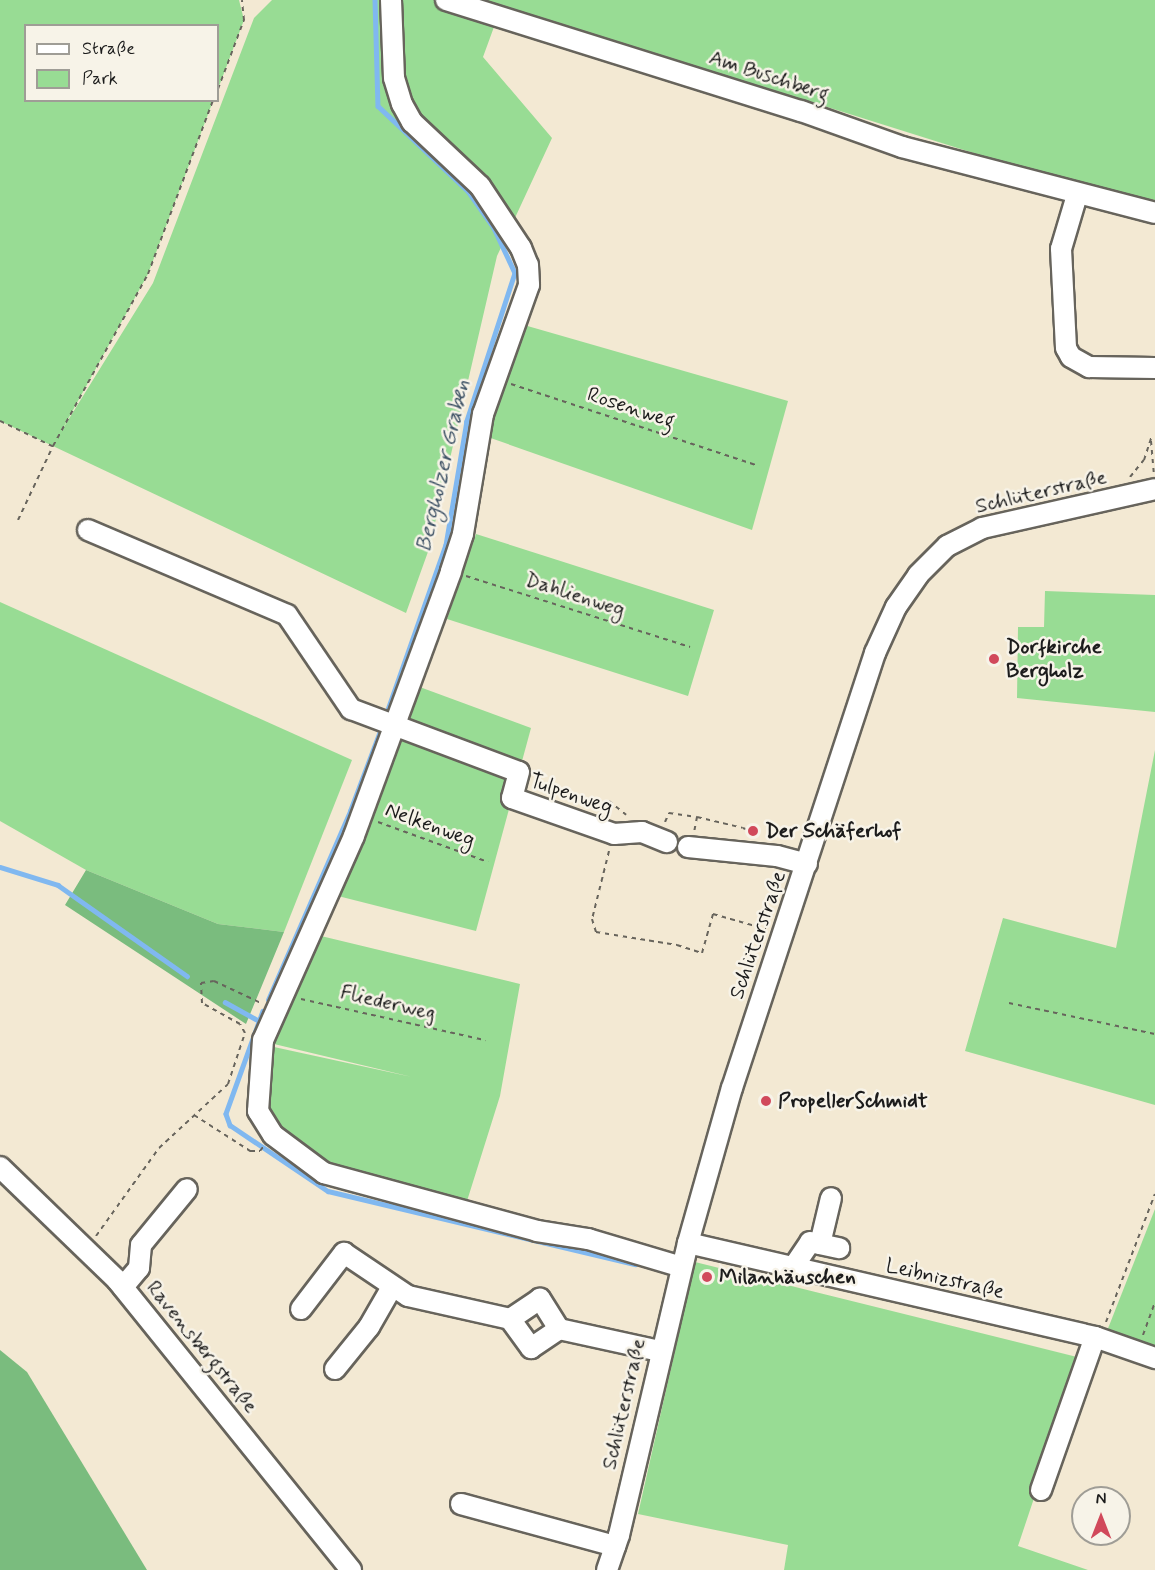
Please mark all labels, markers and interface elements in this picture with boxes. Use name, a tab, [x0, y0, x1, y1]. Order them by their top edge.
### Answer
legend	[24, 24, 219, 102]
text: Straße	[82, 37, 135, 61]
street label: Am Buschberg	[704, 44, 834, 108]
text: Park	[82, 67, 118, 91]
water label: Bergholzer Graben	[411, 377, 477, 555]
street label: Rosenweg	[584, 382, 678, 434]
street label: Schlüterstraße	[973, 465, 1109, 519]
street label: Dahlienweg	[522, 567, 628, 623]
place label: Dorfkirche Bergholz	[1006, 634, 1102, 684]
marker: Dorfkirche Bergholz	[987, 652, 1001, 666]
street label: Tulpenweg	[526, 768, 616, 820]
street label: Nelkenweg	[382, 797, 478, 853]
place label: Der Schäferhof	[765, 818, 901, 844]
marker: Der Schäferhof	[746, 824, 760, 838]
street label: Schlüterstraße	[724, 868, 792, 1002]
street label: Fliederweg	[338, 980, 438, 1026]
place label: PropellerSchmidt	[778, 1088, 928, 1114]
marker: PropellerSchmidt	[759, 1094, 773, 1108]
street label: Leibnizstraße	[883, 1253, 1007, 1305]
place label: Milanhäuschen	[719, 1264, 856, 1290]
marker: Milanhäuschen	[700, 1270, 714, 1284]
street label: Ravensbergstraße	[141, 1276, 263, 1418]
street label: Schlüterstraße	[597, 1336, 651, 1472]
north arrow	[1071, 1486, 1131, 1546]
text: N	[1096, 1489, 1106, 1510]

